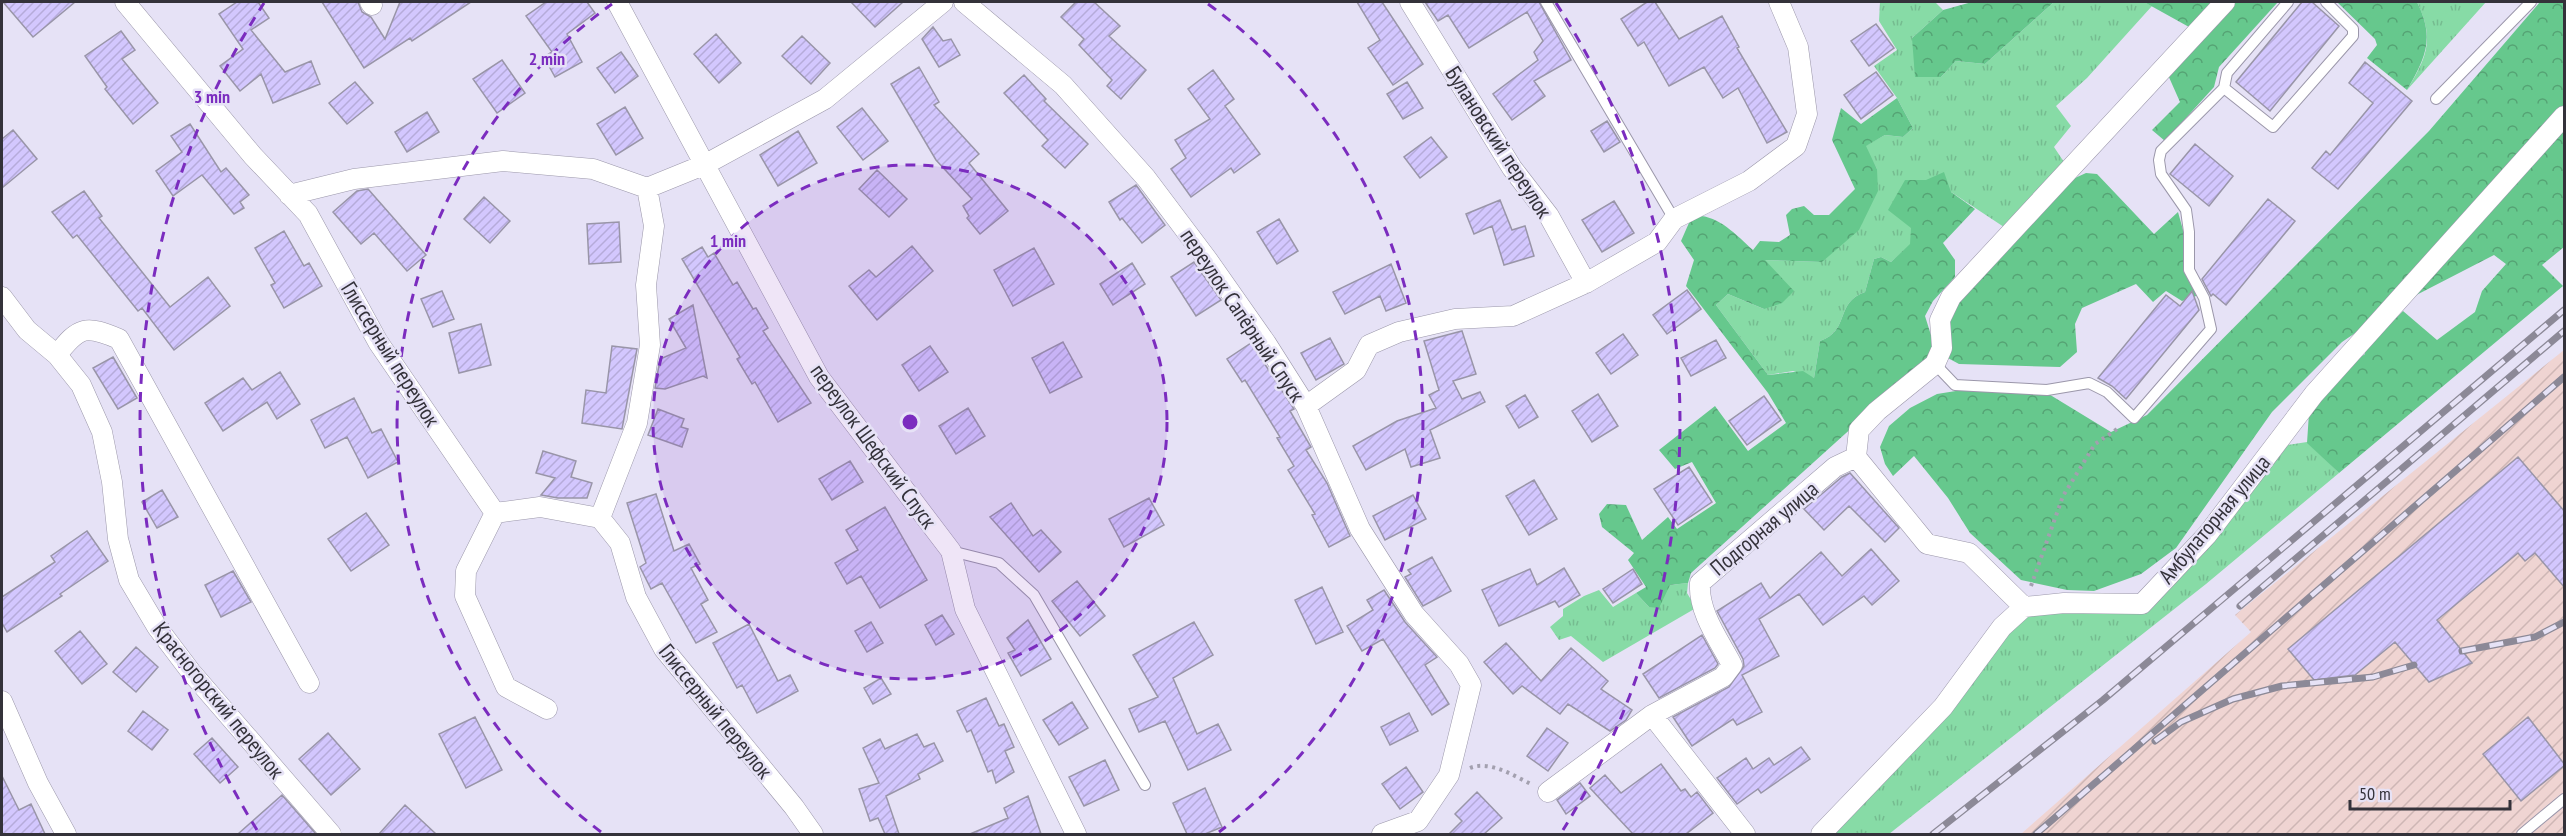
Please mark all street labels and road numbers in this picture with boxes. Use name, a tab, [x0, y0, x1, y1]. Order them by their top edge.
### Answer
street label: Булановский переулок	[1439, 61, 1559, 224]
street label: переулок Сапёрный Спуск	[1175, 223, 1312, 407]
street label: Глиссерный переулок	[335, 276, 447, 432]
street label: переулок Шефский Спуск	[805, 358, 944, 534]
street label: Амбулаторная улица	[2152, 449, 2276, 589]
street label: Подгорная улица	[1704, 475, 1824, 581]
street label: Красногорский переулок	[147, 616, 291, 784]
street label: Глиссерный переулок	[653, 638, 779, 785]

